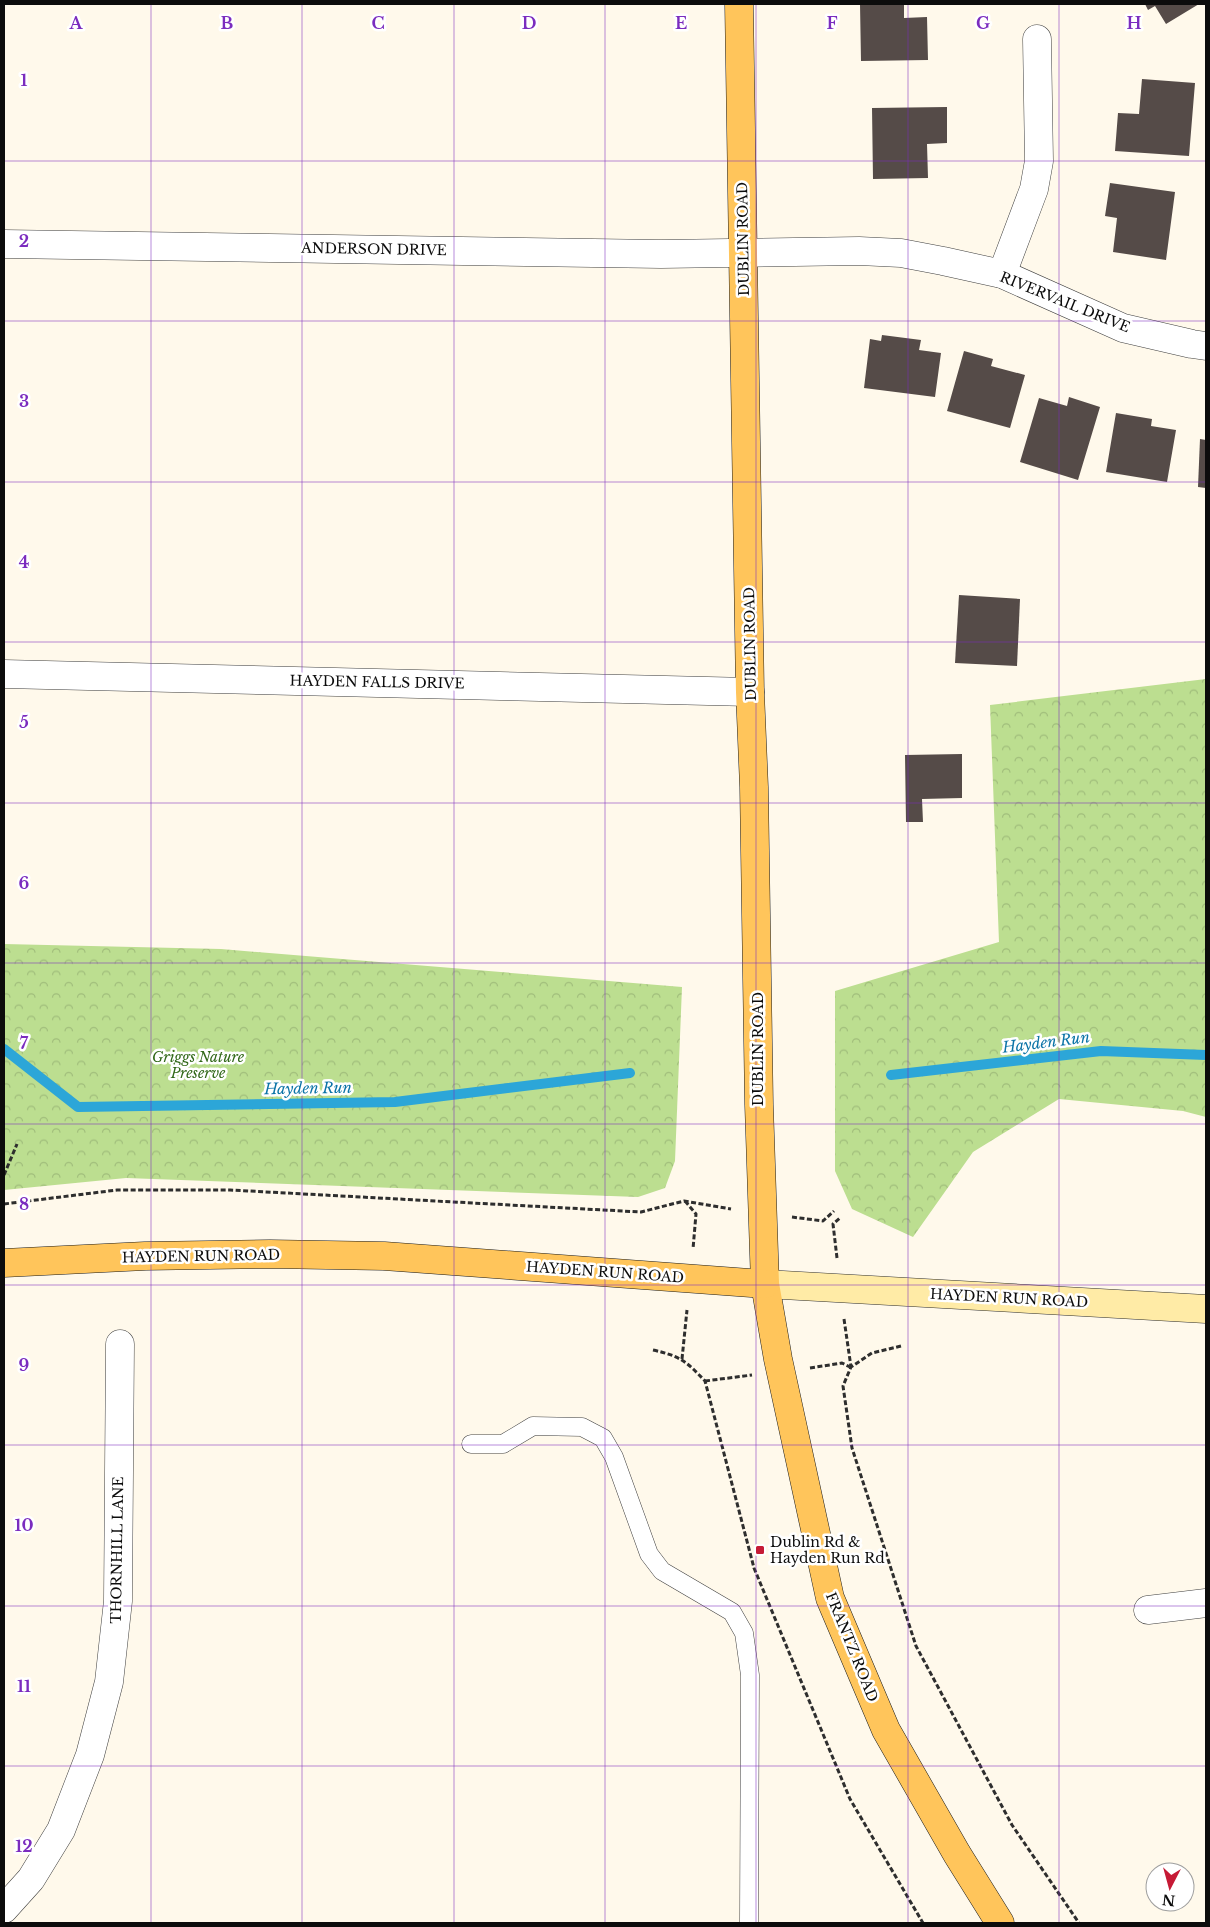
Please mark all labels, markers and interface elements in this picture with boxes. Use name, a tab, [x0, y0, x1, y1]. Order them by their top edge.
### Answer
text: A	[69, 13, 84, 33]
text: B	[221, 13, 234, 33]
text: C	[371, 13, 385, 33]
text: D	[522, 13, 536, 33]
text: E	[675, 13, 687, 33]
text: F	[826, 13, 838, 33]
text: G	[976, 13, 990, 33]
text: H	[1126, 13, 1142, 33]
text: 1	[21, 70, 28, 90]
street label: DUBLIN ROAD	[733, 182, 753, 296]
text: 2	[19, 231, 29, 251]
street label: ANDERSON DRIVE	[300, 239, 447, 259]
street label: RIVERVAIL DRIVE	[997, 268, 1133, 336]
text: 3	[19, 391, 29, 411]
text: 4	[19, 552, 29, 572]
street label: DUBLIN ROAD	[740, 587, 760, 701]
street label: HAYDEN FALLS DRIVE	[289, 671, 465, 693]
text: 5	[19, 712, 29, 732]
text: 6	[19, 873, 30, 893]
street label: DUBLIN ROAD	[749, 992, 767, 1106]
water label: Hayden Run	[1000, 1027, 1091, 1057]
text: 7	[20, 1033, 29, 1053]
park label: Griggs Nature Preserve	[152, 1048, 245, 1082]
water label: Hayden Run	[263, 1078, 352, 1098]
text: 8	[19, 1194, 29, 1214]
street label: HAYDEN RUN ROAD	[122, 1246, 280, 1266]
street label: HAYDEN RUN ROAD	[525, 1258, 685, 1286]
street label: HAYDEN RUN ROAD	[930, 1285, 1088, 1311]
text: 9	[19, 1355, 30, 1375]
street label: THORNHILL LANE	[107, 1476, 127, 1624]
text: 10	[14, 1515, 34, 1535]
place label: Dublin Rd & Hayden Run Rd	[770, 1533, 885, 1567]
marker: Dublin Rd & Hayden Run Rd	[754, 1544, 766, 1556]
street label: FRANTZ ROAD	[822, 1590, 882, 1704]
text: 11	[17, 1676, 31, 1696]
text: 12	[15, 1836, 33, 1856]
north arrow	[1145, 1862, 1195, 1912]
text: N	[1161, 1890, 1176, 1910]

